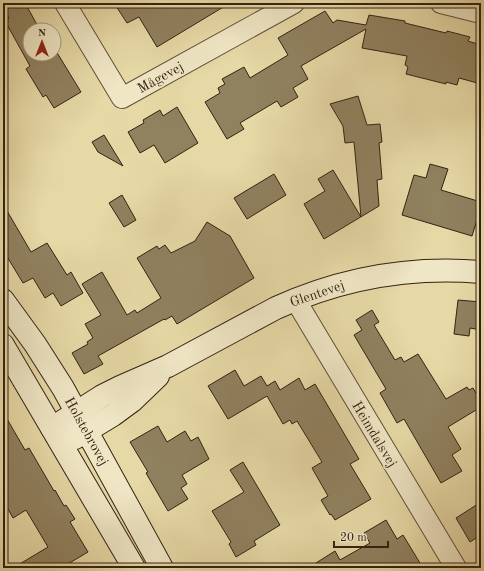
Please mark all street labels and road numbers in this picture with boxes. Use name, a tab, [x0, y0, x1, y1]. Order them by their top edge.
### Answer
street label: Mågevej	[135, 60, 186, 96]
street label: Glentevej	[288, 278, 346, 310]
street label: Holstebrovej	[62, 395, 111, 468]
street label: Heimdalsvej	[349, 399, 399, 470]

